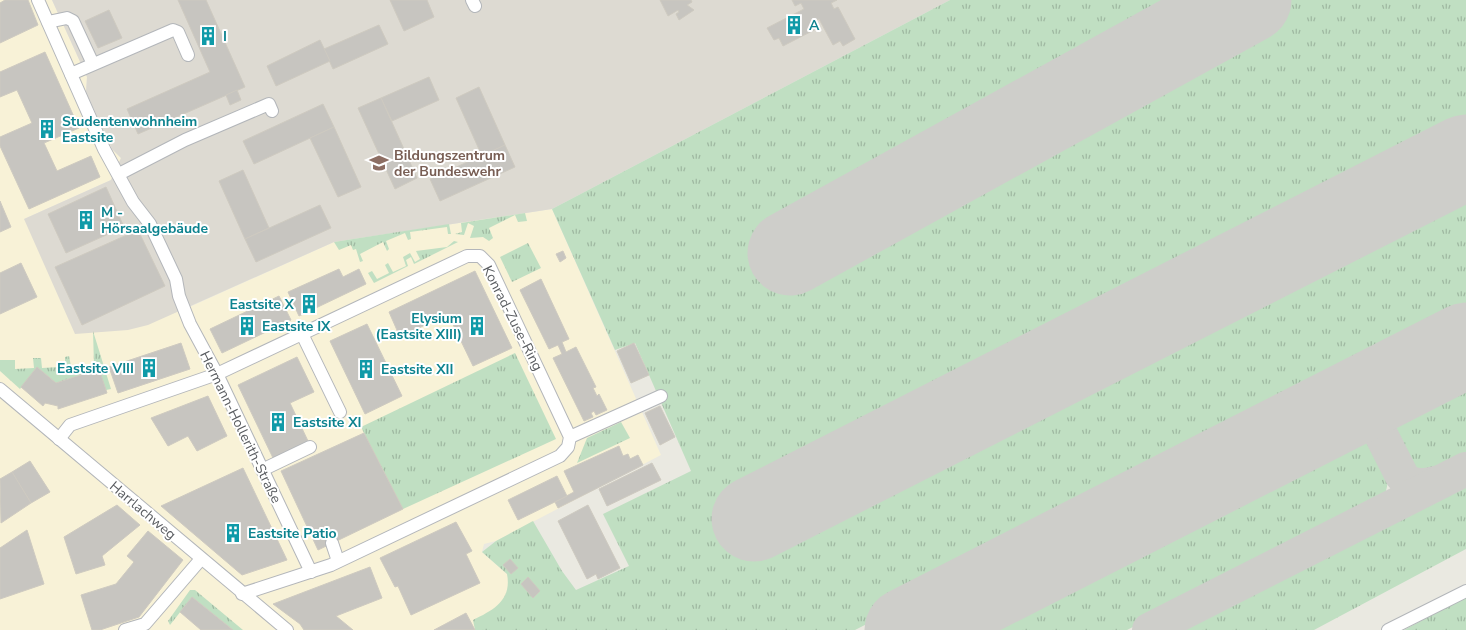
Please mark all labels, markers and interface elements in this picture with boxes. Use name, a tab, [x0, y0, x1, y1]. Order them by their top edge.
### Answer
building icon: A	[783, 14, 805, 36]
place label: A	[809, 16, 820, 35]
building icon: I	[197, 25, 219, 47]
place label: I	[223, 27, 227, 46]
place label: Studentenwohnheim Eastsite	[62, 112, 197, 147]
building icon: Studentenwohnheim Eastsite	[36, 118, 58, 140]
place label: Bildungszentrum der Bundeswehr	[394, 146, 505, 181]
school or university icon: Bildungszentrum der Bundeswehr	[368, 152, 390, 174]
place label: M - Hörsaalgebäude	[101, 203, 208, 238]
building icon: M - Hörsaalgebäude	[75, 209, 97, 231]
street label: Konrad-Zuse-Ring	[478, 262, 547, 374]
building icon: Eastsite X	[298, 293, 320, 315]
place label: Eastsite X	[229, 295, 295, 314]
place label: Elysium (Eastsite XIII)	[376, 309, 462, 344]
building icon: Eastsite IX	[236, 315, 258, 337]
building icon: Elysium (Eastsite XIII)	[466, 315, 488, 337]
place label: Eastsite IX	[262, 317, 331, 336]
street label: Hermann-Hollerith-Straße	[195, 348, 286, 506]
building icon: Eastsite VIII	[138, 357, 160, 379]
building icon: Eastsite XII	[355, 358, 377, 380]
place label: Eastsite VIII	[57, 359, 134, 378]
place label: Eastsite XII	[381, 360, 453, 379]
building icon: Eastsite XI	[267, 411, 289, 433]
place label: Eastsite XI	[293, 413, 362, 432]
street label: Harrlachweg	[105, 477, 180, 544]
building icon: Eastsite Patio	[222, 522, 244, 544]
place label: Eastsite Patio	[248, 524, 337, 543]

